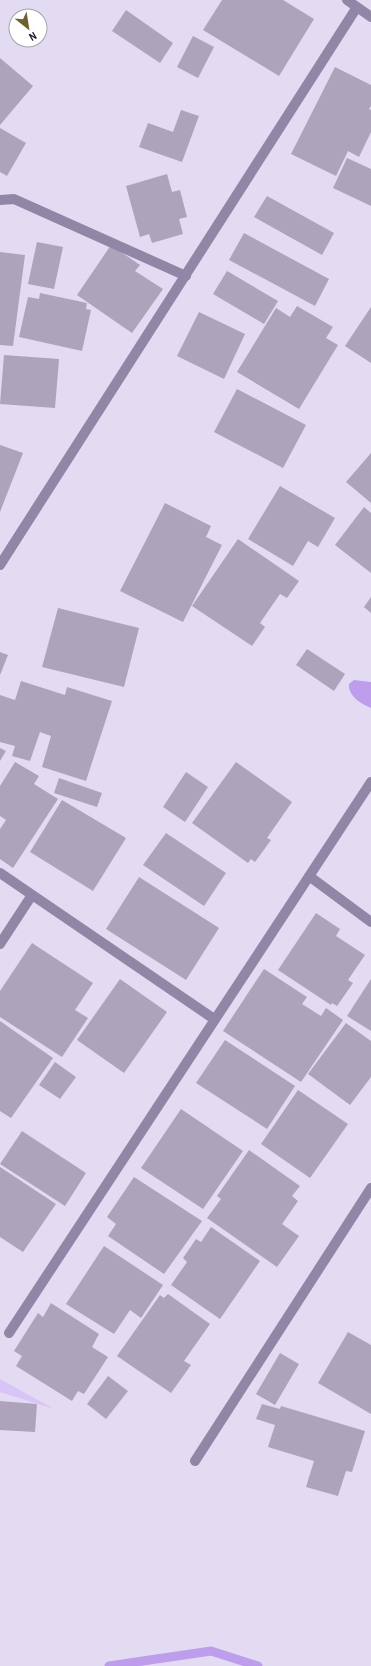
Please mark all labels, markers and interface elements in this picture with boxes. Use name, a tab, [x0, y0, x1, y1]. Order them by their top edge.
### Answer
north arrow	[8, 8, 48, 48]
text: N	[27, 29, 39, 44]

